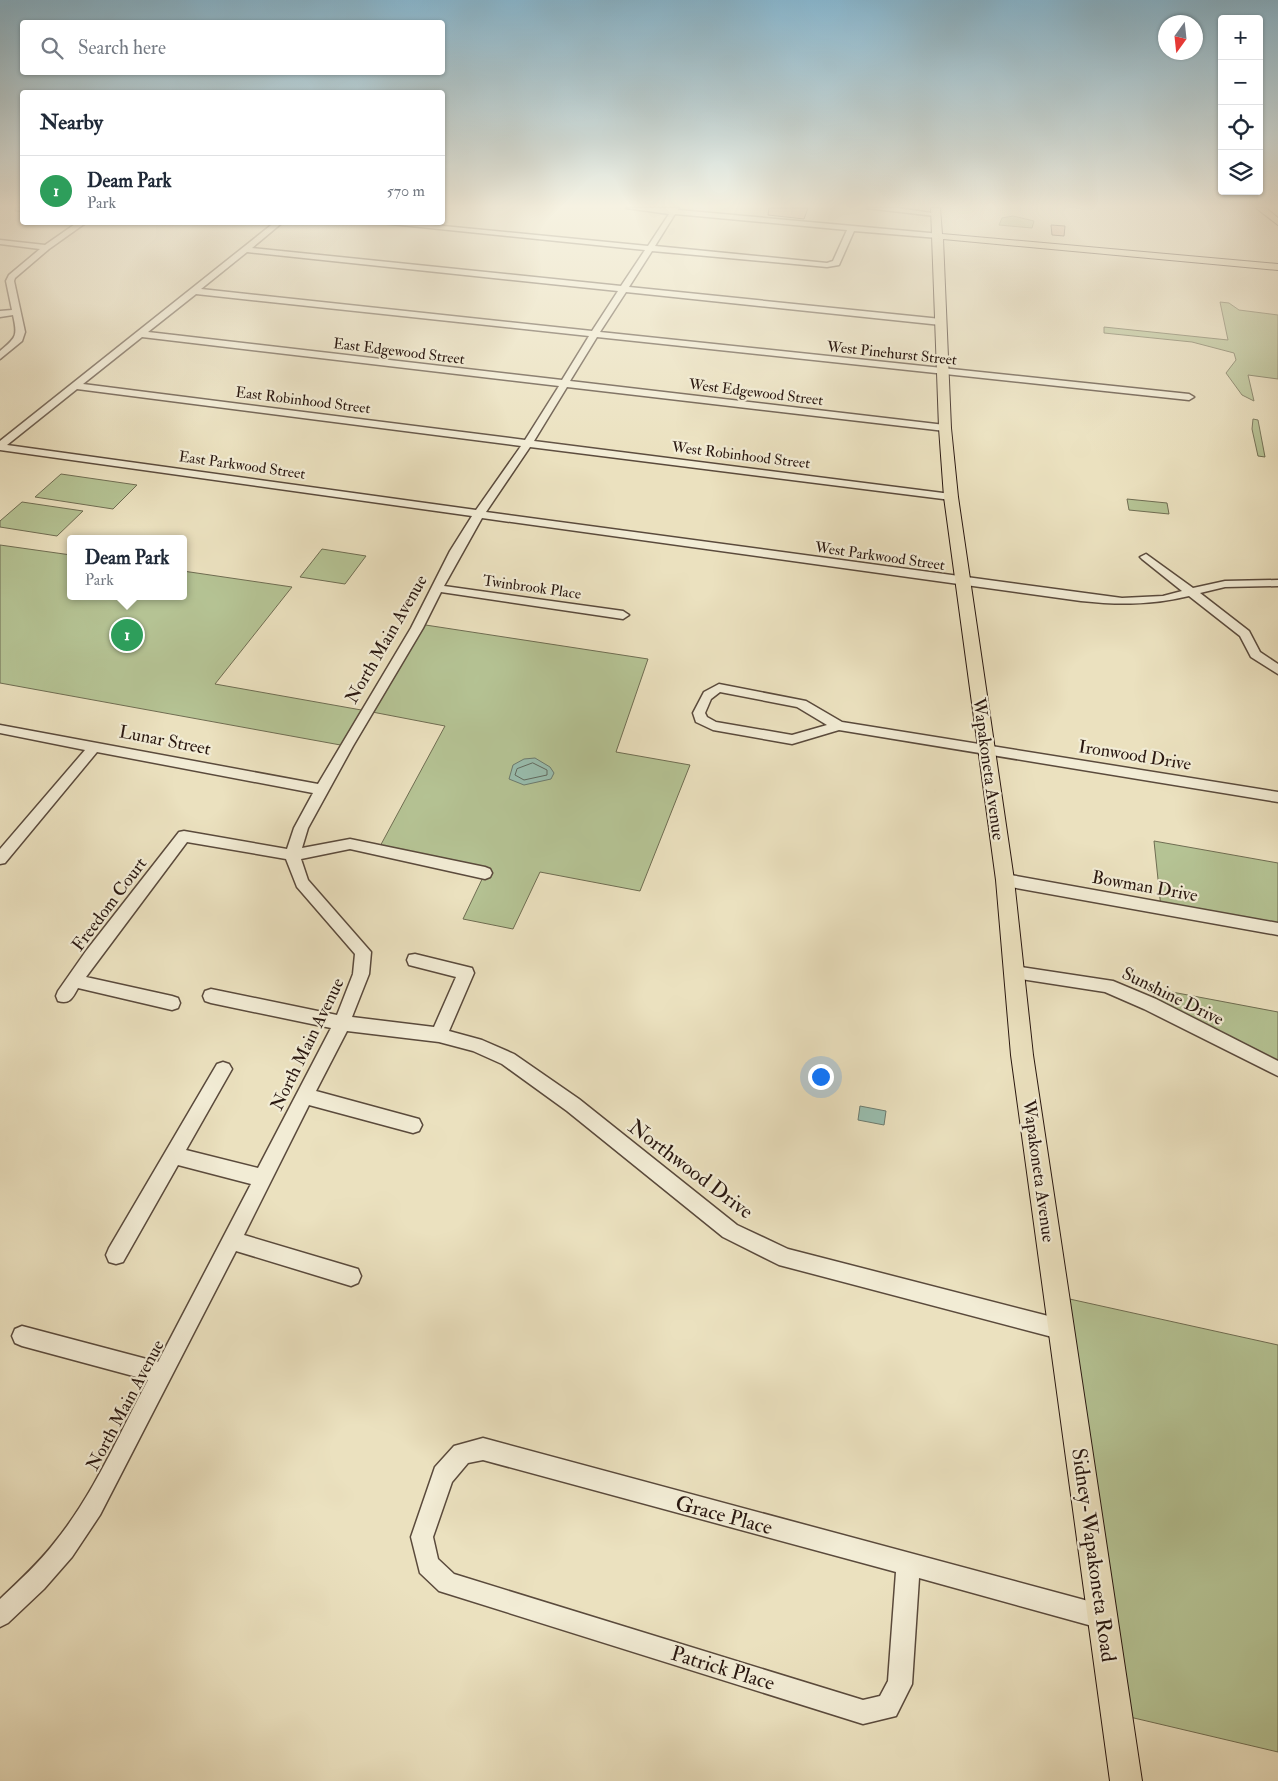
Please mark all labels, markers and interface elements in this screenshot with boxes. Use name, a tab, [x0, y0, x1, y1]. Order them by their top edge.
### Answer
north arrow	[1158, 15, 1203, 60]
map controls	[1218, 15, 1263, 195]
button: +	[1218, 15, 1263, 60]
search box	[20, 20, 445, 75]
icon: search	[38, 34, 66, 62]
text: Search here	[78, 36, 166, 60]
button: −	[1218, 60, 1263, 105]
button: locate	[1218, 105, 1263, 150]
text: Nearby	[40, 109, 103, 136]
button: layers	[1218, 150, 1263, 195]
text: Deam Park	[87, 169, 172, 193]
text: 1	[53, 181, 59, 201]
text: 570 m	[387, 181, 425, 201]
text: Park	[87, 193, 116, 213]
street label: East Edgewood Street	[332, 334, 466, 369]
street label: West Pinehurst Street	[825, 337, 958, 370]
street label: West Edgewood Street	[687, 375, 824, 410]
street label: East Robinhood Street	[234, 383, 372, 418]
street label: West Robinhood Street	[670, 437, 811, 473]
street label: East Parkwood Street	[177, 447, 307, 484]
popup	[67, 535, 187, 600]
street label: West Parkwood Street	[813, 538, 946, 575]
text: Deam Park	[85, 546, 169, 570]
text: Park	[85, 570, 114, 590]
street label: North Main Avenue	[340, 570, 433, 708]
street label: Twinbrook Place	[482, 571, 582, 604]
pin: 1	[111, 616, 143, 654]
street label: Wapakoneta Avenue	[967, 695, 1010, 842]
street label: Lunar Street	[117, 720, 213, 761]
street label: Ironwood Drive	[1077, 735, 1193, 776]
street label: Freedom Court	[67, 853, 152, 956]
street label: Bowman Drive	[1090, 866, 1200, 907]
street label: Sunshine Drive	[1118, 962, 1228, 1031]
street label: North Main Avenue	[265, 974, 350, 1114]
your location	[808, 1064, 834, 1090]
street label: Wapakoneta Avenue	[1017, 1097, 1060, 1244]
street label: Northwood Drive	[623, 1114, 759, 1225]
street label: North Main Avenue	[81, 1335, 170, 1475]
street label: Sidney-Wapakoneta Road	[1065, 1446, 1122, 1664]
street label: Grace Place	[672, 1490, 776, 1541]
street label: Patrick Place	[668, 1640, 778, 1697]

